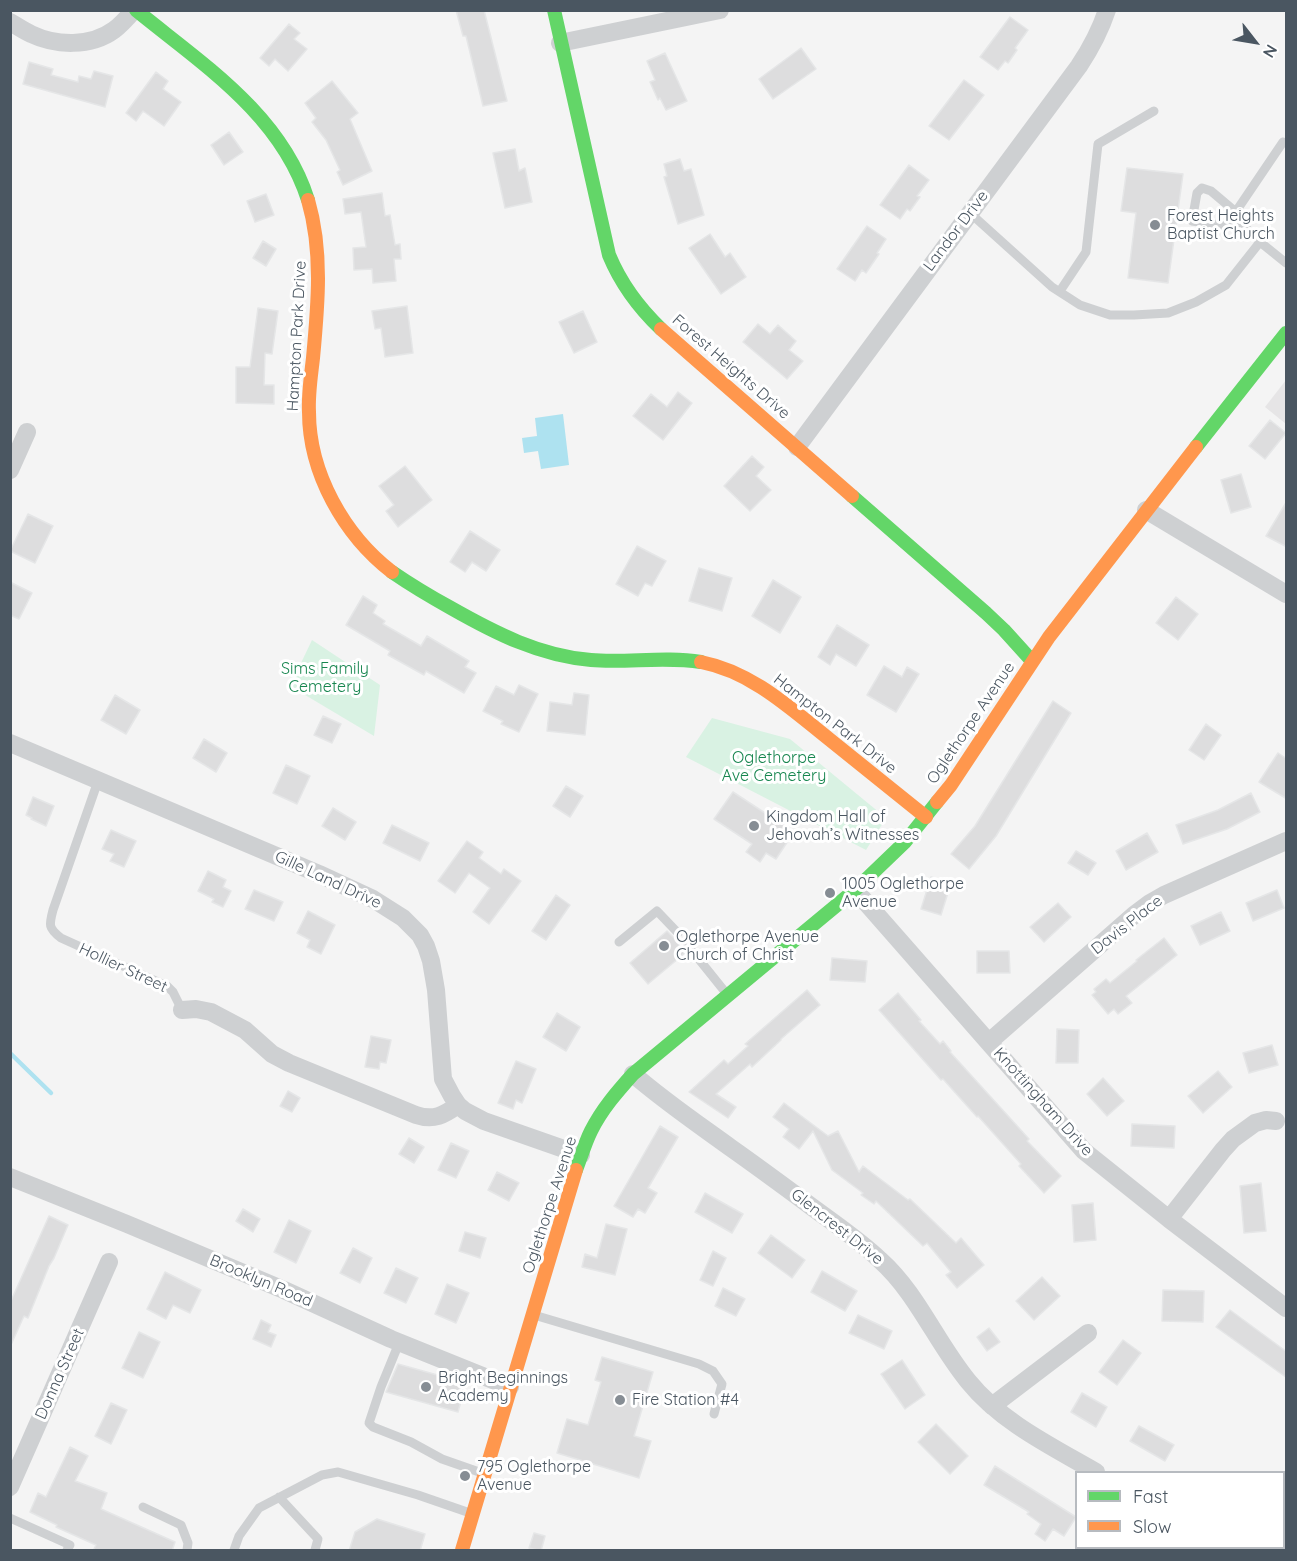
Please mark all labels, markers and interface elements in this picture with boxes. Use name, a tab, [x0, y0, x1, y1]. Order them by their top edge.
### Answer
north arrow	[1225, 12, 1285, 72]
text: N	[1259, 41, 1282, 61]
street label: Landor Drive	[919, 187, 993, 275]
place label: Forest Heights Baptist Church	[1167, 206, 1275, 244]
marker: Forest Heights Baptist Church	[1148, 218, 1162, 232]
street label: Hampton Park Drive	[283, 260, 311, 412]
street label: Forest Heights Drive	[668, 311, 794, 423]
street label: Oglethorpe Avenue	[923, 658, 1019, 788]
park label: Sims Family Cemetery	[281, 659, 369, 697]
street label: Hampton Park Drive	[770, 670, 900, 778]
park label: Oglethorpe Ave Cemetery	[722, 748, 826, 786]
place label: Kingdom Hall of Jehovah’s Witnesses	[766, 807, 919, 845]
marker: Kingdom Hall of Jehovah’s Witnesses	[747, 819, 761, 833]
street label: Gille Land Drive	[272, 847, 384, 913]
place label: 1005 Oglethorpe Avenue	[842, 874, 964, 912]
marker: 1005 Oglethorpe Avenue	[823, 886, 837, 900]
street label: Davis Place	[1088, 891, 1166, 959]
place label: Oglethorpe Avenue Church of Christ	[676, 927, 819, 965]
street label: Hollier Street	[76, 939, 170, 997]
marker: Oglethorpe Avenue Church of Christ	[657, 939, 671, 953]
street label: Knottingham Drive	[989, 1044, 1097, 1160]
street label: Oglethorpe Avenue	[519, 1134, 581, 1276]
street label: Glencrest Drive	[787, 1185, 887, 1269]
street label: Brooklyn Road	[207, 1251, 315, 1311]
street label: Donna Street	[31, 1326, 89, 1422]
place label: Bright Beginnings Academy	[438, 1368, 568, 1406]
marker: Bright Beginnings Academy	[419, 1380, 433, 1394]
place label: Fire Station #4	[632, 1390, 739, 1410]
marker: Fire Station #4	[613, 1393, 627, 1407]
place label: 795 Oglethorpe Avenue	[477, 1457, 591, 1495]
marker: 795 Oglethorpe Avenue	[458, 1469, 472, 1483]
legend	[1075, 1471, 1285, 1549]
text: Fast	[1133, 1485, 1168, 1508]
text: Slow	[1133, 1515, 1171, 1538]

